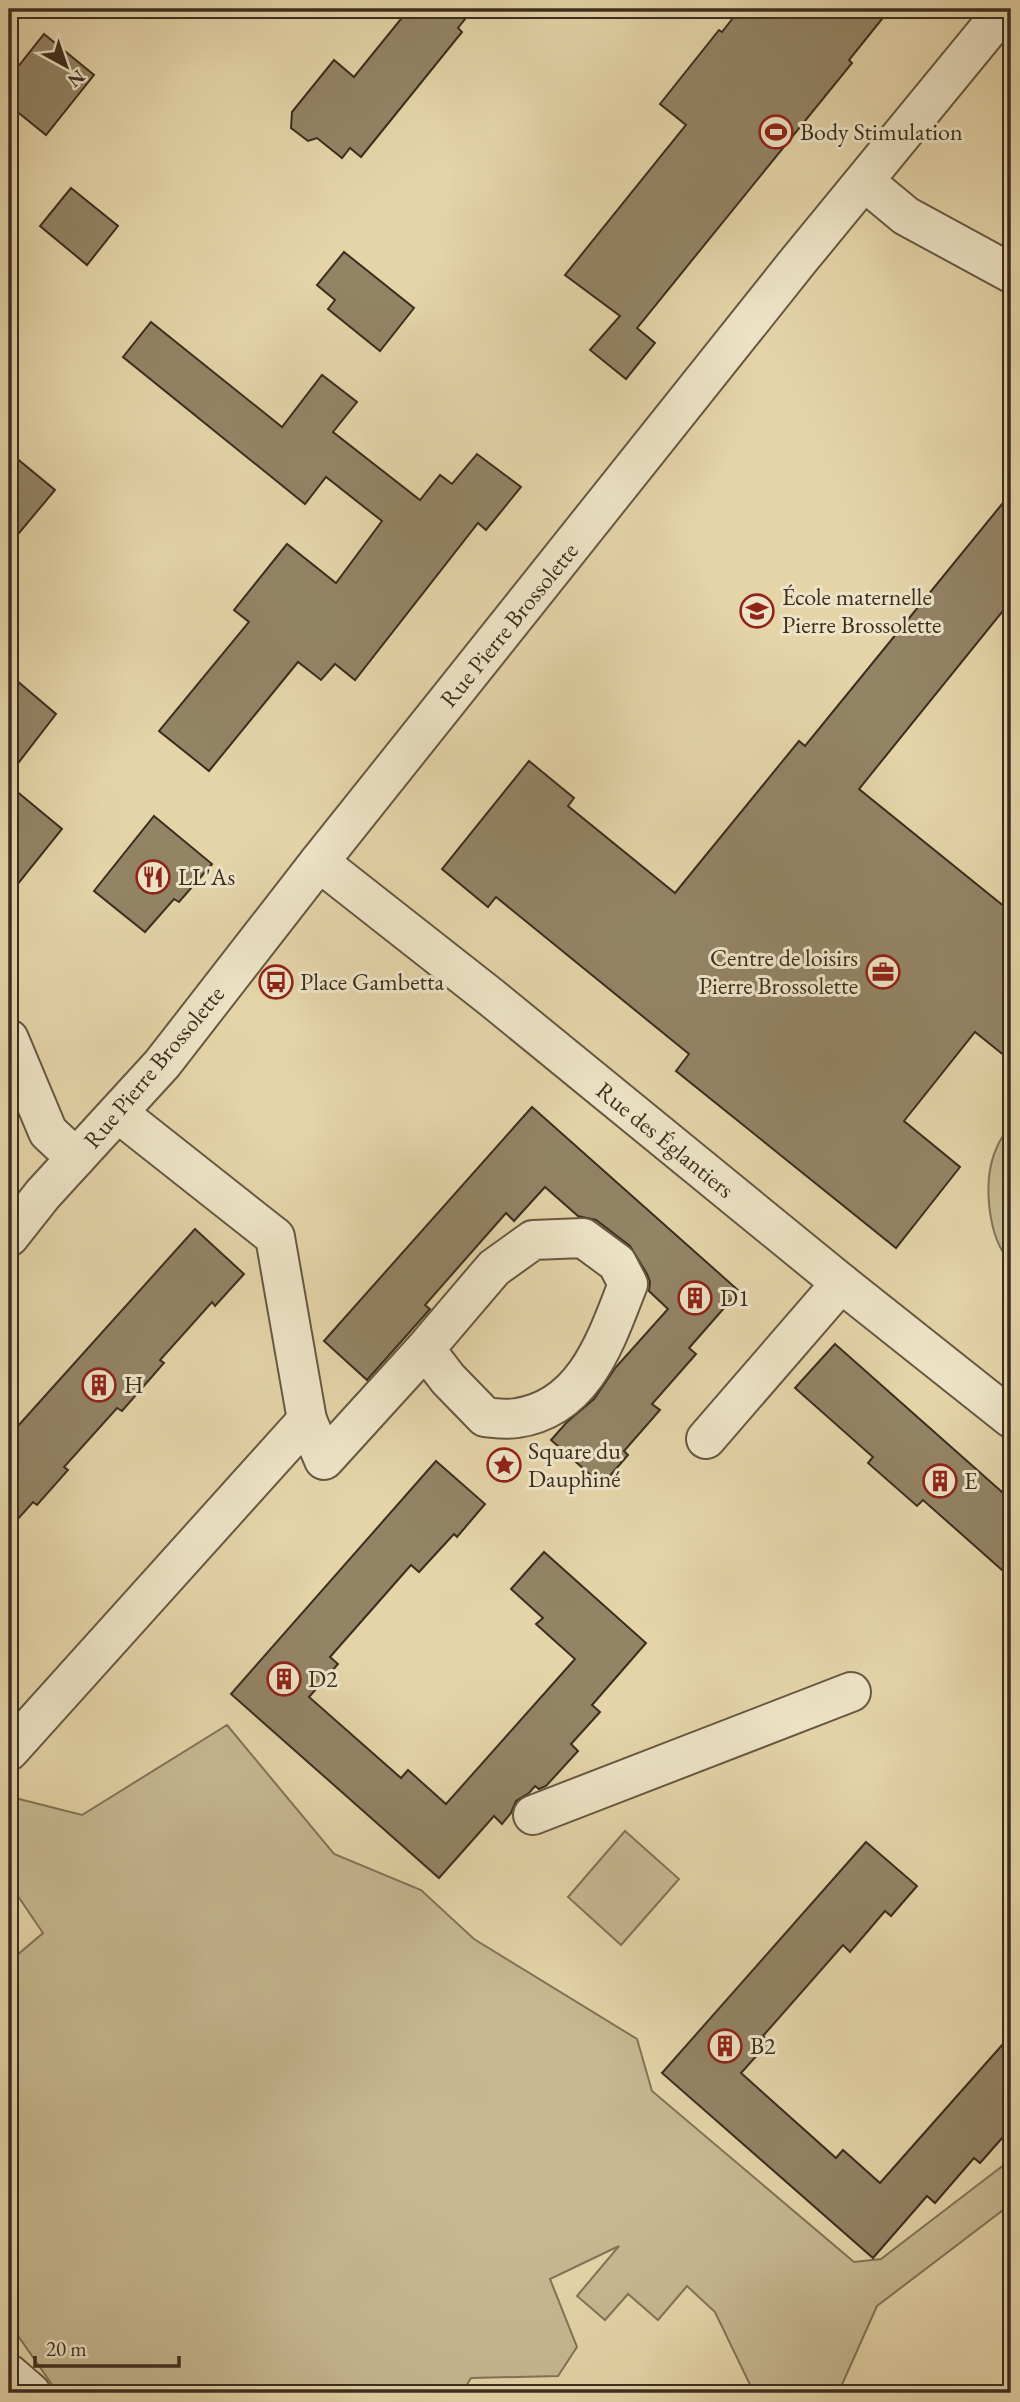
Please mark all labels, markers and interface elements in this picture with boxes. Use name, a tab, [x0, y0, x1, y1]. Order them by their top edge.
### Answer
north arrow	[32, 32, 102, 102]
text: N	[62, 64, 91, 94]
sports icon: Body Stimulation	[757, 113, 795, 151]
place label: Body Stimulation	[800, 116, 963, 147]
street label: Rue Pierre Brossolette	[433, 536, 585, 713]
place label: École maternelle Pierre Brossolette	[782, 581, 941, 640]
school or university icon: École maternelle Pierre Brossolette	[738, 592, 776, 630]
restaurant icon: LL'As	[134, 858, 172, 896]
place label: LL'As	[178, 861, 235, 892]
place label: Centre de loisirs Pierre Brossolette	[699, 942, 858, 1001]
office icon: Centre de loisirs Pierre Brossolette	[864, 953, 902, 991]
bus stop icon: Place Gambetta	[257, 963, 295, 1001]
place label: Place Gambetta	[300, 966, 445, 997]
street label: Rue Pierre Brossolette	[76, 979, 231, 1154]
street label: Rue des Églantiers	[590, 1075, 741, 1205]
building icon: D1	[676, 1279, 714, 1317]
place label: D1	[720, 1282, 750, 1313]
building icon: H	[80, 1366, 118, 1404]
place label: H	[124, 1369, 143, 1400]
place label: Square du Dauphiné	[528, 1435, 621, 1494]
place icon: Square du Dauphiné	[485, 1446, 523, 1484]
building icon: E	[921, 1462, 959, 1500]
place label: E	[964, 1465, 978, 1496]
building icon: D2	[265, 1660, 303, 1698]
place label: D2	[308, 1663, 338, 1694]
building icon: B2	[706, 2027, 744, 2065]
place label: B2	[750, 2030, 776, 2061]
scale bar	[35, 2325, 178, 2369]
text: 20 m	[46, 2335, 87, 2362]

